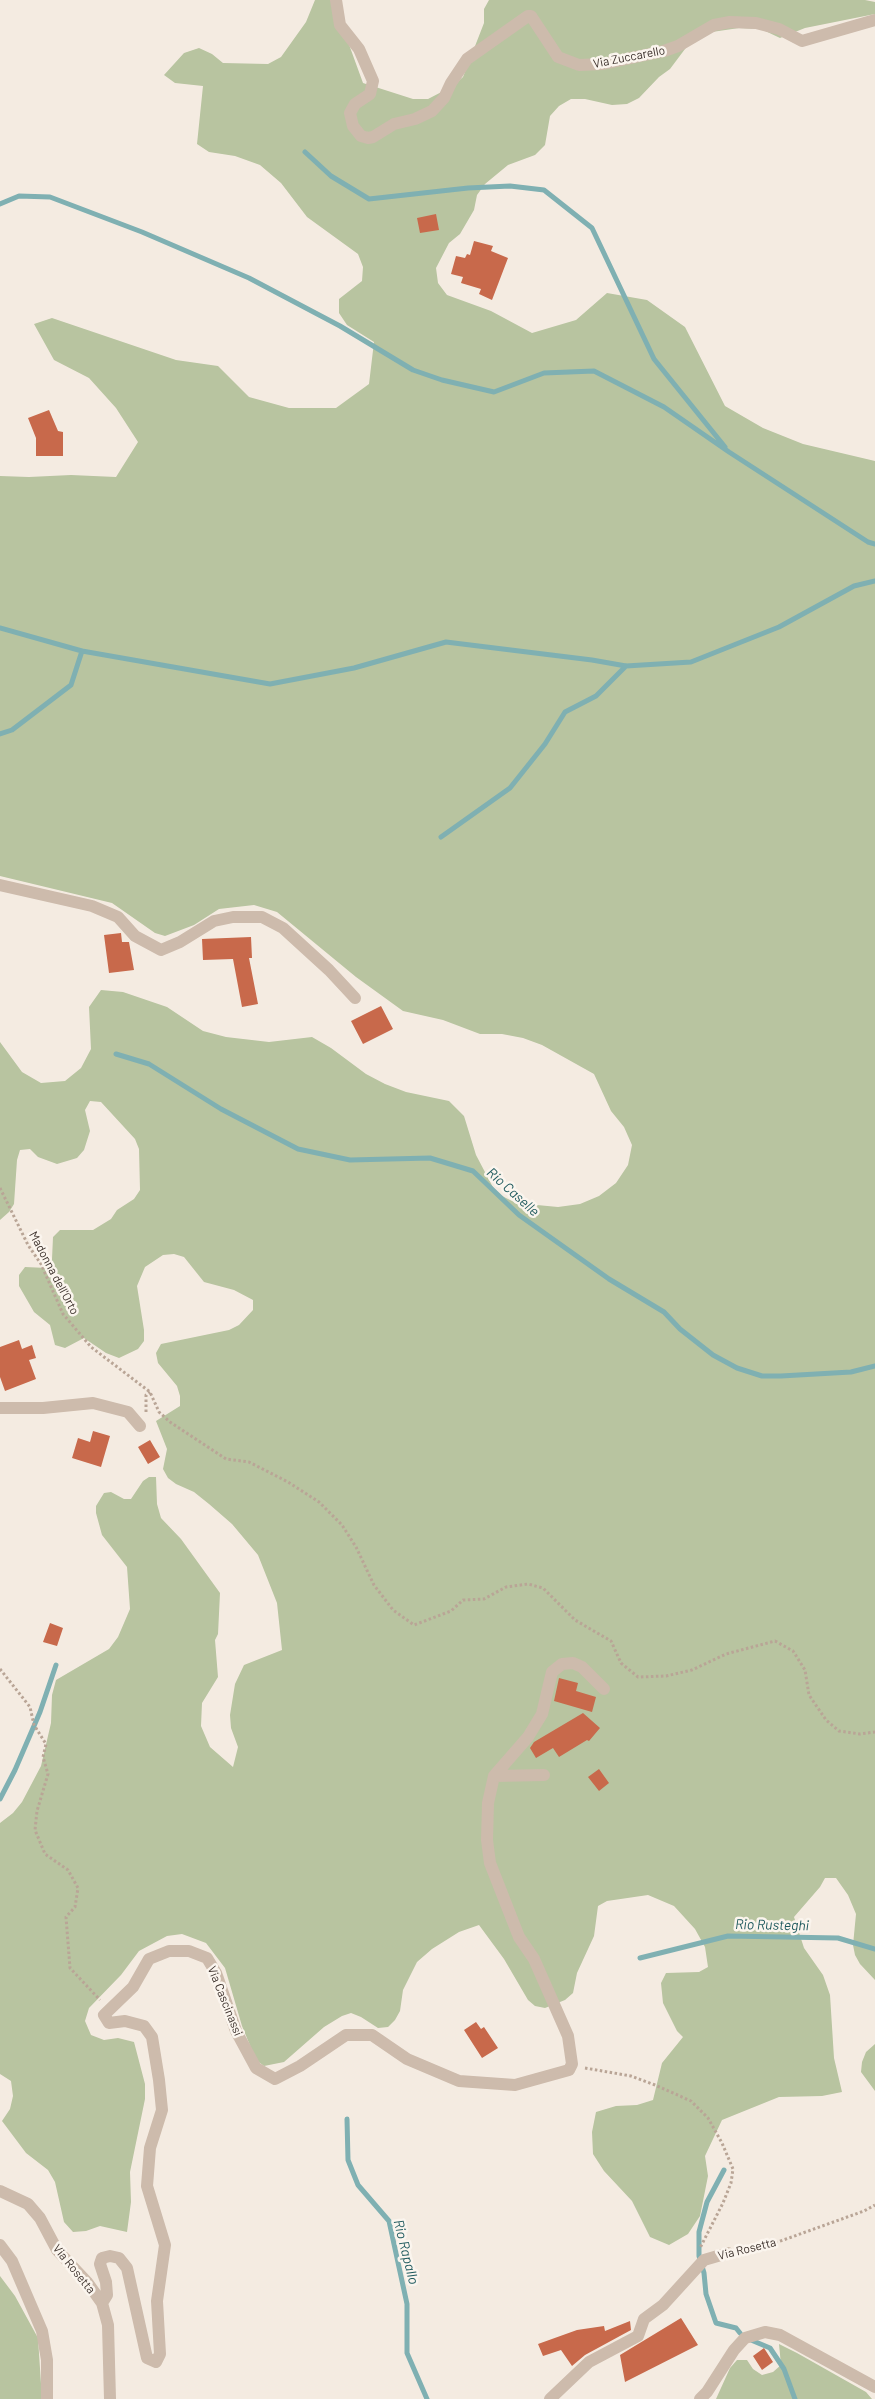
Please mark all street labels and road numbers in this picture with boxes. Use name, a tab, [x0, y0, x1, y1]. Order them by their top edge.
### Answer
street label: Via Zuccarello	[592, 43, 666, 71]
street label: Madonna dell'Orto	[26, 1229, 82, 1317]
street label: Via Cascinassi	[204, 1964, 246, 2038]
street label: Via Rosetta	[716, 2235, 778, 2263]
street label: Via Rosetta	[50, 2241, 98, 2297]

